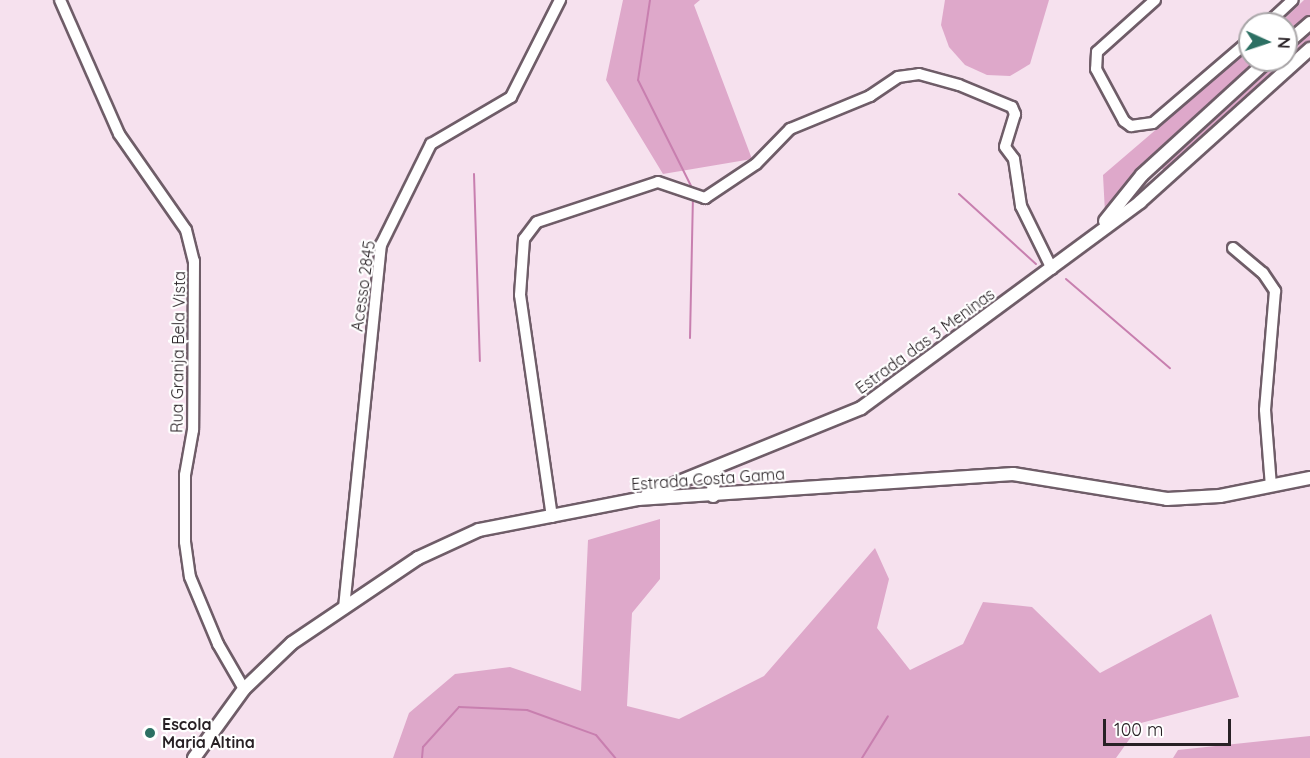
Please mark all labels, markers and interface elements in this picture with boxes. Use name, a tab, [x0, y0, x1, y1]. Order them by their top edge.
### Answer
north arrow	[1238, 12, 1298, 72]
text: N	[1274, 36, 1294, 49]
street label: Acesso 2845	[347, 239, 379, 333]
street label: Rua Granja Bela Vista	[167, 271, 189, 433]
street label: Estrada das 3 Meninas	[852, 284, 998, 398]
street label: Estrada Costa Gama	[631, 464, 785, 494]
scale bar	[1106, 707, 1234, 745]
place label: Escola Maria Altina	[162, 714, 255, 752]
text: 100 m	[1114, 718, 1163, 741]
marker: Escola Maria Altina	[143, 726, 157, 740]

